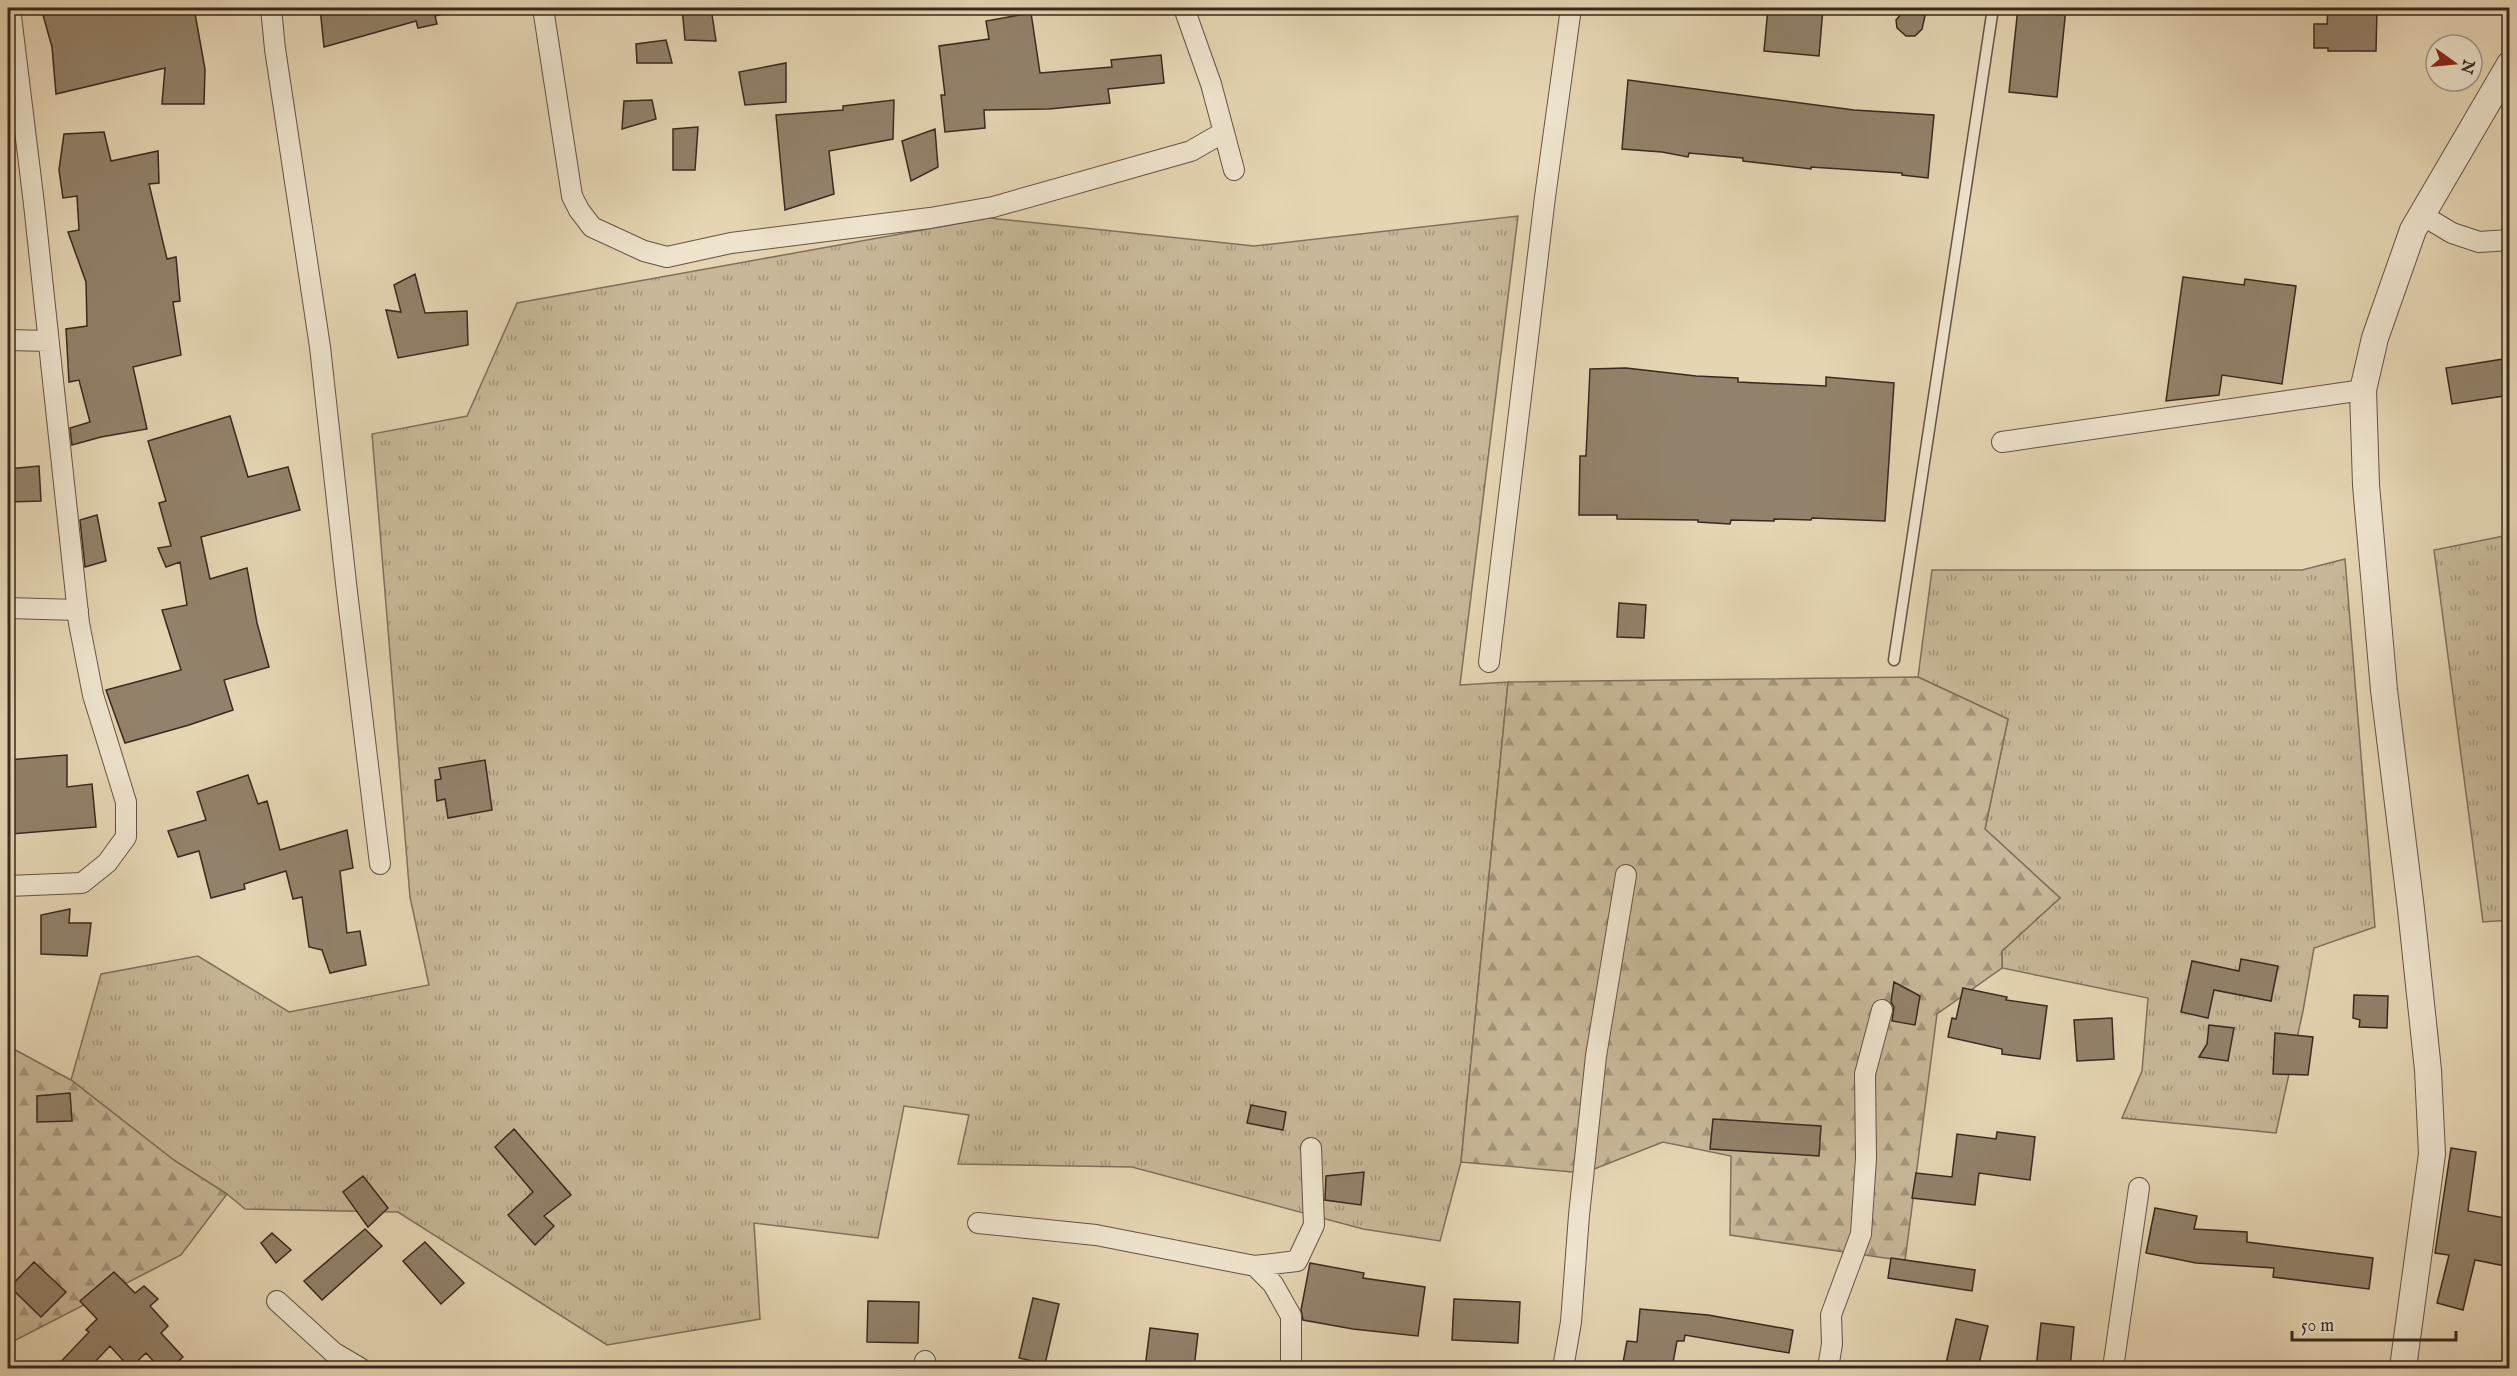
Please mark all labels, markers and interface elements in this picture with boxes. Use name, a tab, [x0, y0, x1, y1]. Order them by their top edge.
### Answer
north arrow	[2424, 33, 2484, 93]
text: N	[2455, 56, 2478, 76]
scale bar	[2292, 1304, 2456, 1342]
text: 50 m	[2301, 1315, 2334, 1338]

